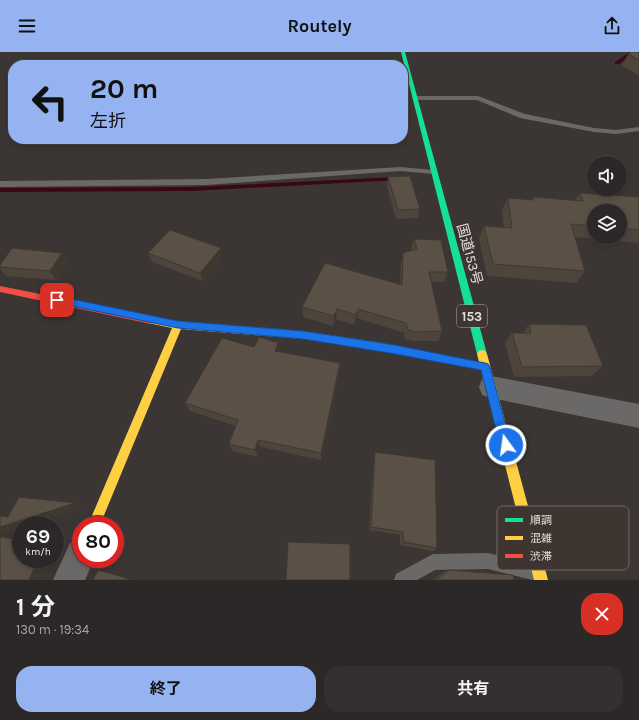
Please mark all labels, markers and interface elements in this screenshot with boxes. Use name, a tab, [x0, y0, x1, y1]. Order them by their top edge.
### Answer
icon: menu	[16, 15, 38, 37]
text: Routely	[287, 15, 352, 37]
icon: share	[601, 15, 623, 37]
text: 20 m	[90, 72, 158, 105]
icon: left	[24, 76, 76, 128]
text: 左折	[90, 110, 126, 132]
map controls	[587, 156, 627, 244]
button: sound	[587, 156, 627, 196]
button: layers	[587, 204, 627, 244]
street label: 国道153号	[453, 222, 486, 287]
pin	[40, 283, 74, 317]
icon: arrive	[46, 289, 68, 311]
road number: 153	[457, 305, 487, 327]
position arrow	[485, 424, 527, 466]
legend	[497, 506, 629, 570]
text: 順調	[530, 514, 552, 527]
speed limit sign: 80	[72, 516, 124, 568]
text: 69	[26, 525, 50, 548]
text: 混雑	[530, 532, 552, 545]
text: km/h	[25, 546, 51, 558]
text: 渋滞	[530, 550, 552, 563]
text: 1 分	[16, 593, 55, 621]
button: close	[581, 593, 623, 635]
text: 130 m · 19:34	[16, 622, 89, 637]
button: 終了	[16, 666, 316, 712]
button: 共有	[324, 666, 623, 712]

